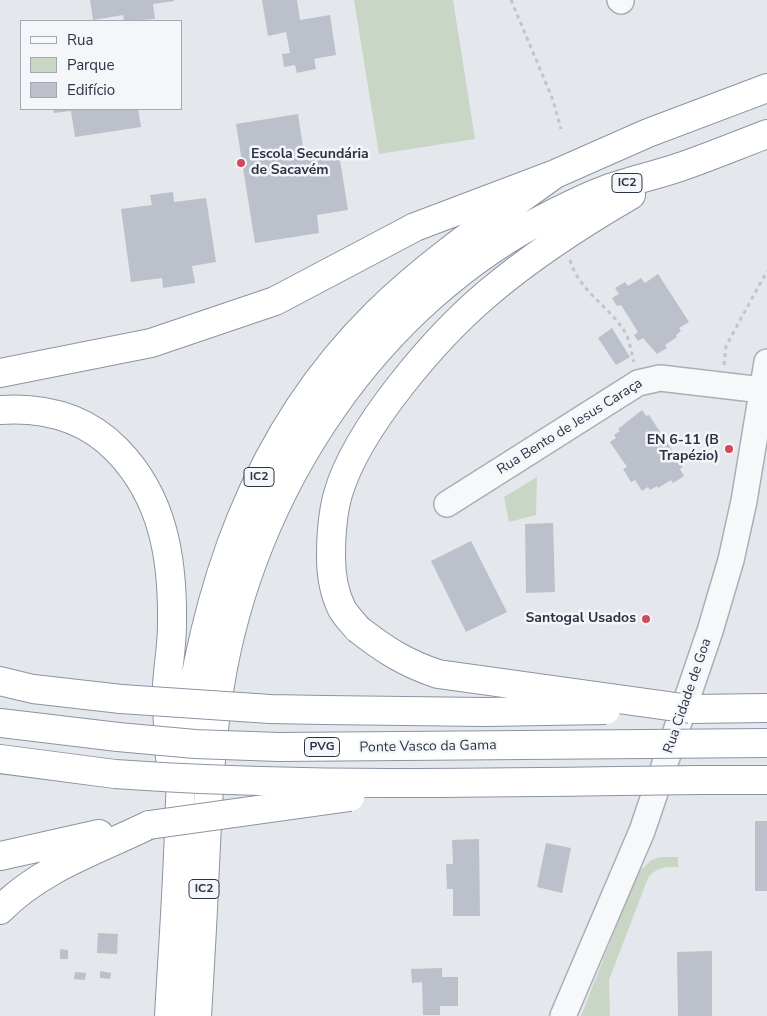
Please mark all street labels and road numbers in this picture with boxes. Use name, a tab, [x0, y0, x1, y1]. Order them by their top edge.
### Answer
road number: IC2	[612, 174, 642, 192]
street label: Rua Bento de Jesus Caraça	[494, 375, 646, 479]
road number: IC2	[244, 468, 274, 487]
street label: Rua Cidade de Goa	[660, 636, 716, 756]
street label: Ponte Vasco da Gama	[359, 737, 497, 757]
road number: PVG	[304, 738, 340, 756]
road number: IC2	[189, 880, 219, 899]

